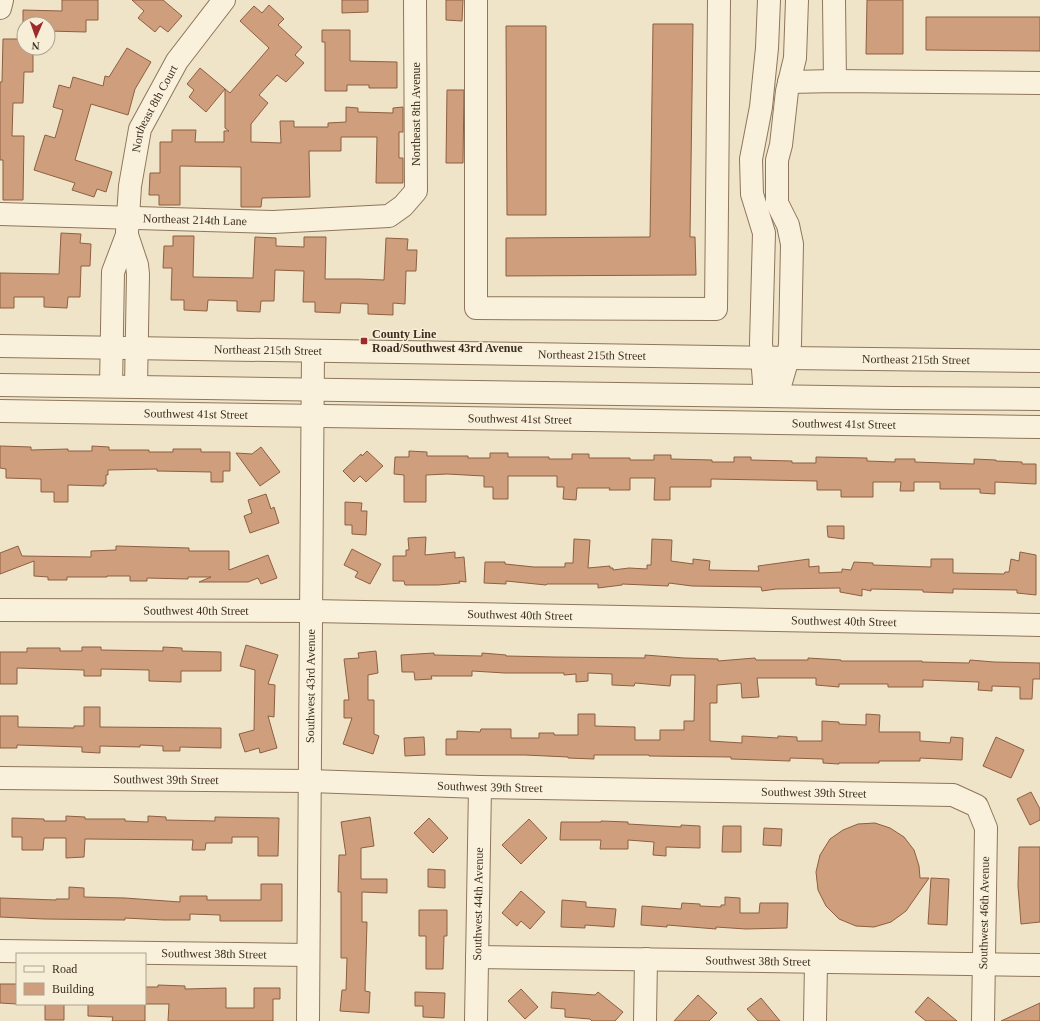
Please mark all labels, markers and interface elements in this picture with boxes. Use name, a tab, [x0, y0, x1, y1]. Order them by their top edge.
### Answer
north arrow	[16, 16, 56, 56]
text: N	[31, 40, 40, 52]
street label: Northeast 8th Court	[129, 62, 181, 154]
street label: Northeast 8th Avenue	[409, 62, 423, 166]
street label: Northeast 214th Lane	[143, 211, 247, 228]
place label: County Line Road/Southwest 43rd Avenue	[372, 327, 523, 355]
marker: County Line Road/Southwest 43rd Avenue	[359, 336, 369, 346]
street label: Northeast 215th Street	[214, 342, 323, 358]
street label: Northeast 215th Street	[538, 347, 647, 363]
street label: Northeast 215th Street	[862, 352, 971, 367]
street label: Southwest 41st Street	[144, 406, 249, 422]
street label: Southwest 41st Street	[468, 411, 573, 427]
street label: Southwest 41st Street	[792, 416, 897, 432]
street label: Southwest 40th Street	[143, 603, 249, 618]
street label: Southwest 40th Street	[467, 607, 573, 623]
street label: Southwest 40th Street	[791, 613, 897, 629]
street label: Southwest 43rd Avenue	[303, 629, 318, 743]
street label: Southwest 39th Street	[113, 772, 219, 787]
street label: Southwest 39th Street	[437, 778, 543, 795]
street label: Southwest 39th Street	[761, 785, 867, 801]
street label: Southwest 44th Avenue	[470, 847, 486, 961]
street label: Southwest 46th Avenue	[976, 856, 992, 970]
street label: Southwest 38th Street	[161, 946, 267, 961]
legend	[16, 953, 146, 1005]
street label: Southwest 38th Street	[705, 953, 811, 969]
text: Road	[52, 962, 77, 976]
text: Building	[52, 982, 94, 996]

